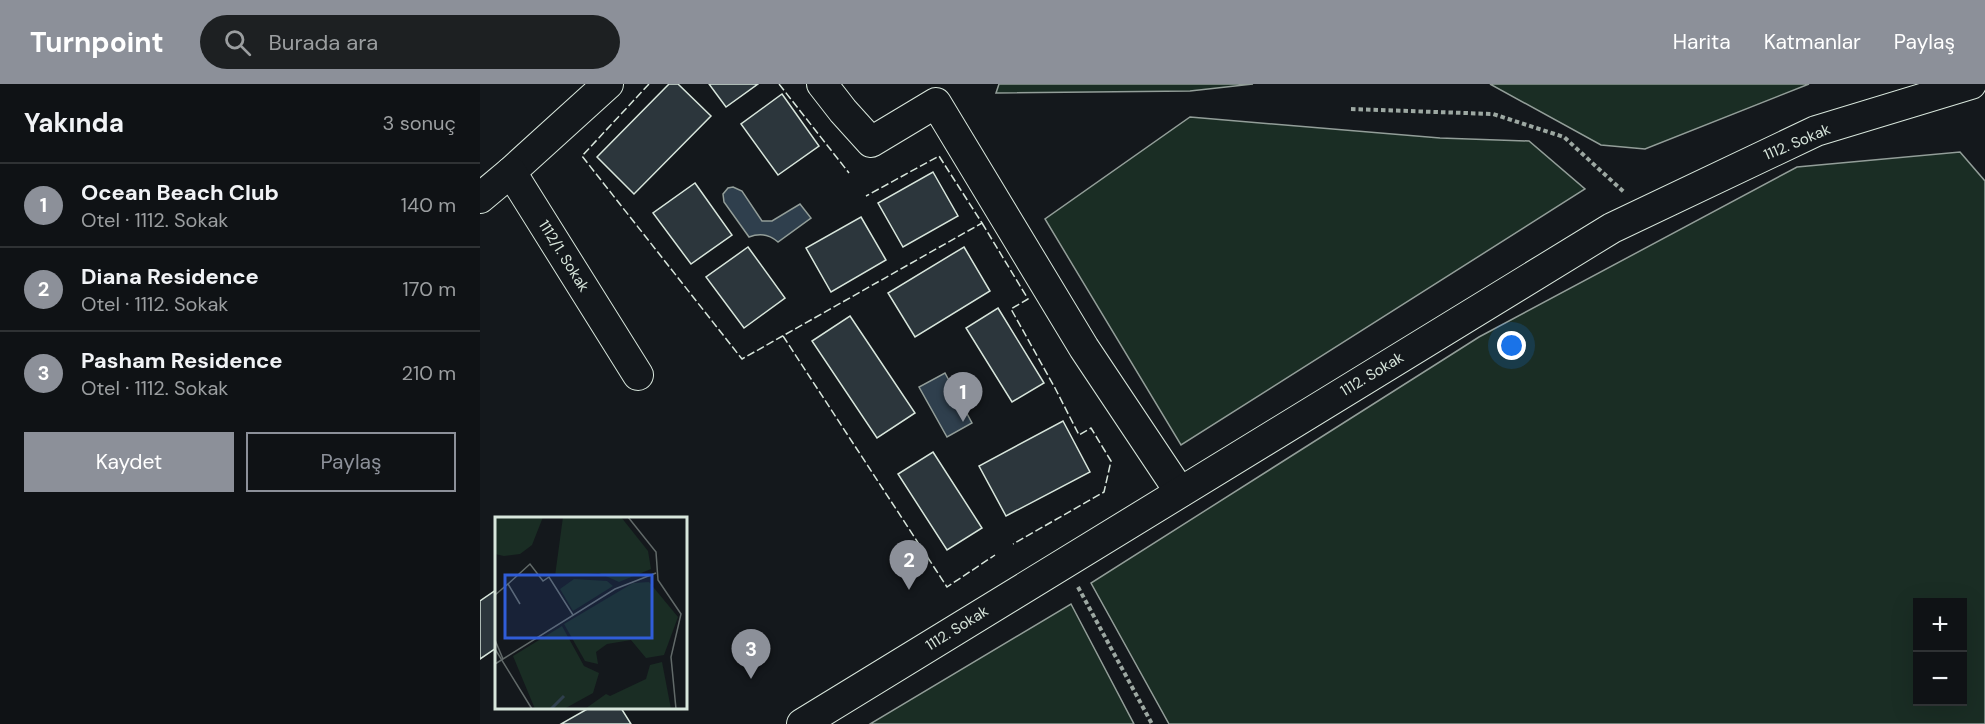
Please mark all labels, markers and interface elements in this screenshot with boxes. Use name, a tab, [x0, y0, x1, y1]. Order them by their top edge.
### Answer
search box	[200, 15, 620, 69]
text: Turnpoint	[30, 24, 164, 61]
icon: search	[221, 26, 254, 59]
text: Burada ara	[269, 28, 378, 57]
text: Harita	[1673, 28, 1731, 56]
text: Katmanlar	[1764, 28, 1861, 56]
text: Paylaş	[1894, 28, 1955, 56]
text: Yakında	[24, 106, 124, 140]
text: 3 sonuç	[383, 110, 456, 136]
street label: 1112. Sokak	[1761, 119, 1834, 165]
text: Ocean Beach Club	[81, 178, 279, 207]
text: 1	[40, 192, 47, 218]
text: 140 m	[401, 192, 456, 218]
text: Otel · 1112. Sokak	[81, 207, 228, 233]
street label: 1112/1. Sokak	[534, 216, 594, 296]
text: Diana Residence	[81, 262, 259, 291]
text: 2	[38, 276, 49, 302]
text: 170 m	[403, 276, 456, 302]
text: Otel · 1112. Sokak	[81, 291, 228, 317]
your location	[1497, 331, 1526, 360]
text: Pasham Residence	[81, 346, 283, 375]
street label: 1112. Sokak	[1337, 347, 1408, 401]
text: 3	[37, 360, 50, 386]
text: 210 m	[401, 360, 456, 386]
pin: 1	[944, 372, 982, 422]
text: Otel · 1112. Sokak	[81, 375, 228, 401]
button: Kaydet	[24, 432, 234, 492]
button: Paylaş	[246, 432, 456, 492]
inset map	[495, 517, 687, 709]
pin: 2	[890, 540, 928, 590]
map controls	[1913, 598, 1967, 706]
button: +	[1913, 598, 1967, 652]
street label: 1112. Sokak	[922, 601, 993, 655]
pin: 3	[732, 630, 770, 679]
button: −	[1913, 652, 1967, 706]

